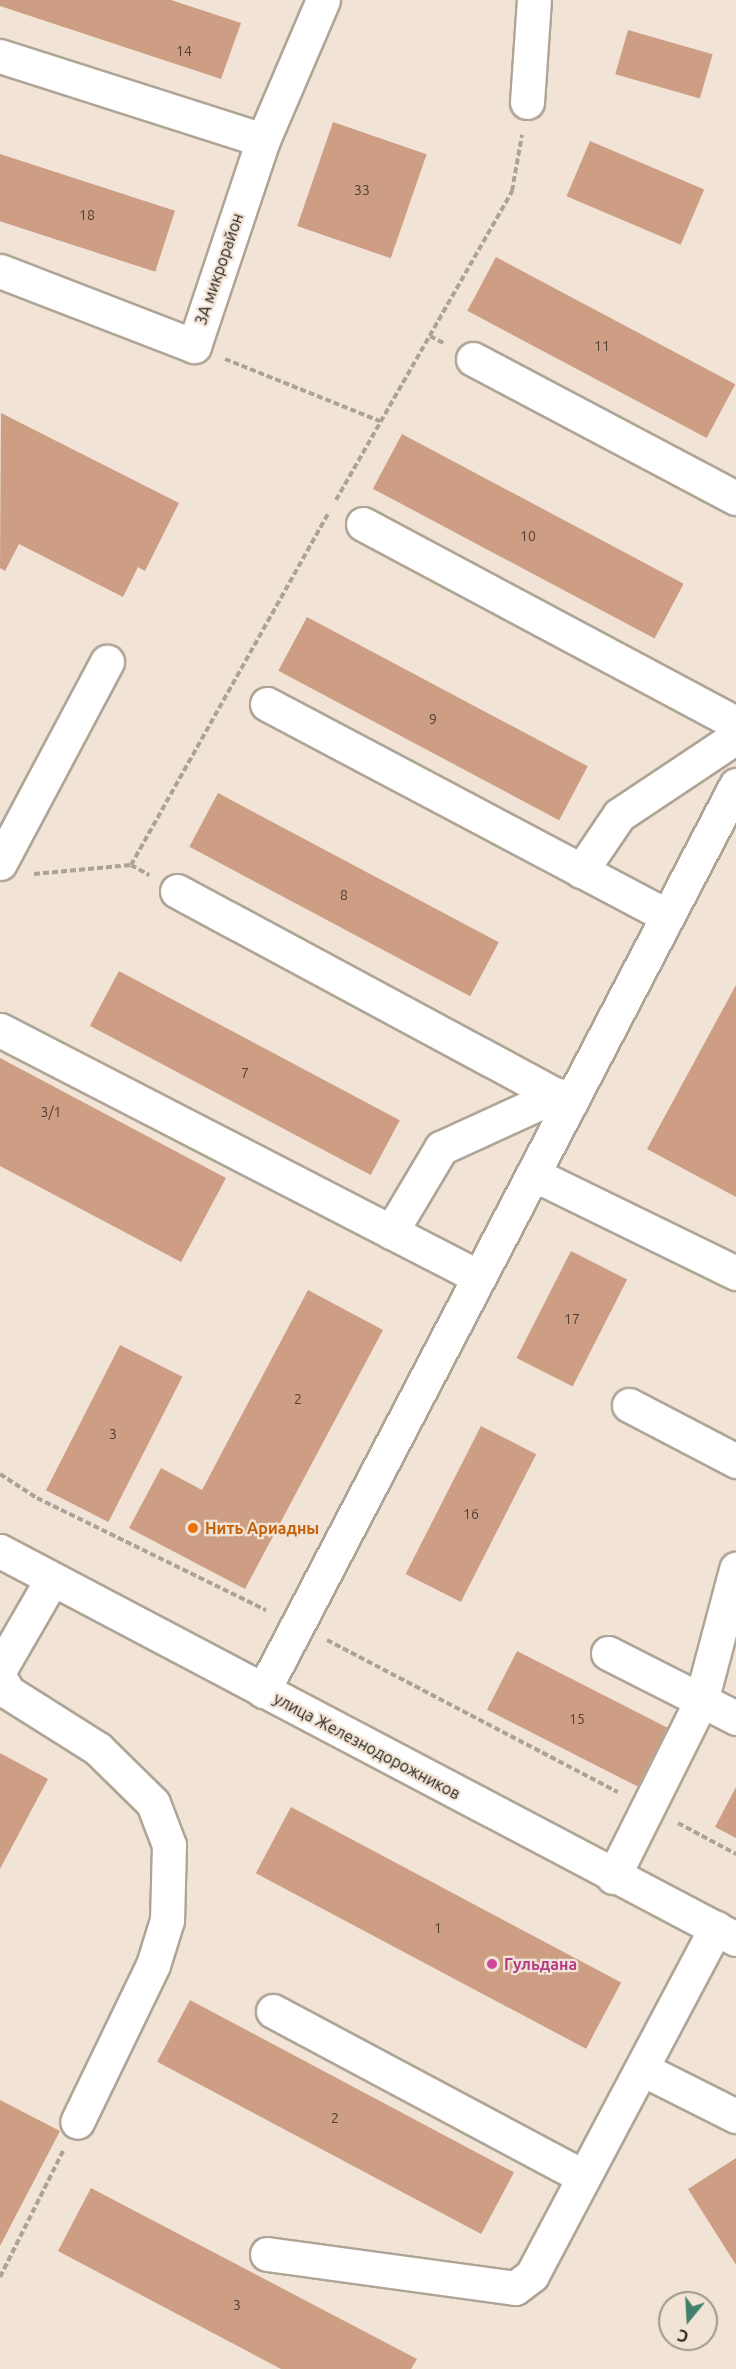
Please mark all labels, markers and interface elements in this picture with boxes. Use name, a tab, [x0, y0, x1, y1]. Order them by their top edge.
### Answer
house number: 14	[176, 43, 192, 59]
house number: 33	[354, 182, 370, 198]
house number: 18	[79, 207, 95, 223]
street label: 3А микрорайон	[191, 211, 247, 327]
house number: 11	[594, 338, 610, 354]
house number: 10	[520, 528, 536, 544]
house number: 9	[429, 711, 437, 727]
house number: 8	[340, 887, 348, 903]
house number: 7	[241, 1065, 249, 1081]
house number: 3/1	[41, 1104, 61, 1120]
house number: 17	[564, 1311, 580, 1327]
house number: 2	[294, 1391, 302, 1407]
house number: 3	[109, 1426, 117, 1442]
house number: 16	[463, 1506, 479, 1522]
place label: Нить Ариадны	[205, 1518, 319, 1538]
marker: Нить Ариадны	[186, 1521, 200, 1535]
street label: улица Железнодорожников	[270, 1689, 464, 1803]
house number: 15	[569, 1711, 585, 1727]
house number: 1	[434, 1920, 442, 1936]
place label: Гульдана	[504, 1954, 577, 1974]
marker: Гульдана	[485, 1957, 499, 1971]
house number: 2	[331, 2110, 339, 2126]
north arrow	[658, 2291, 718, 2351]
house number: 3	[233, 2297, 241, 2313]
text: С	[675, 2326, 691, 2346]

